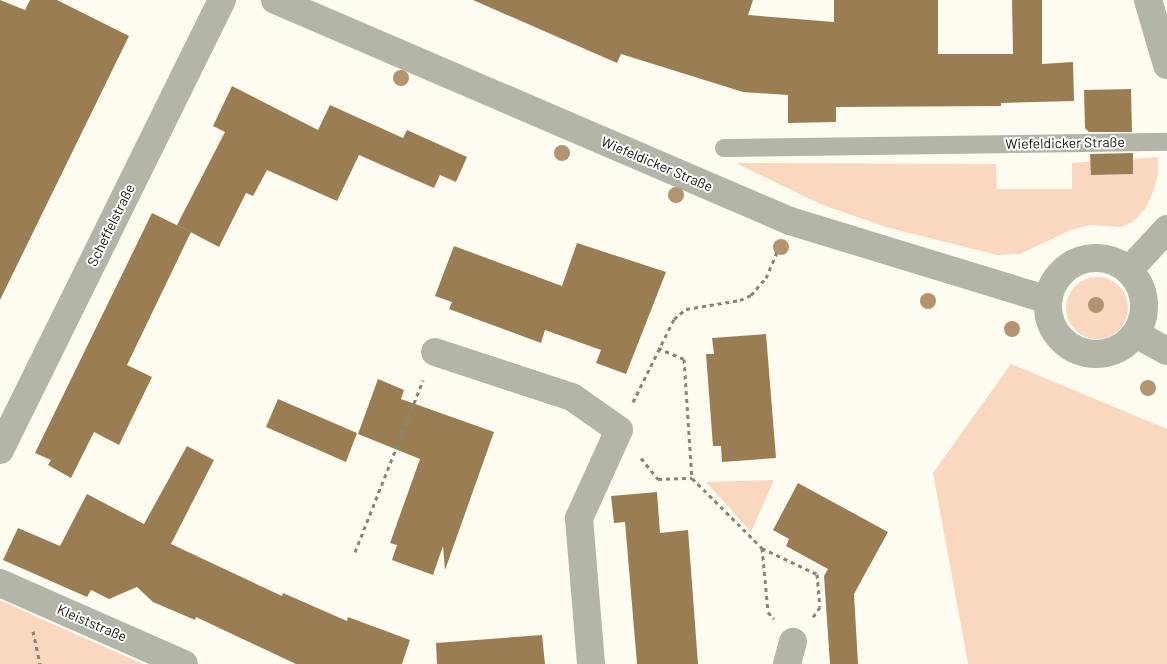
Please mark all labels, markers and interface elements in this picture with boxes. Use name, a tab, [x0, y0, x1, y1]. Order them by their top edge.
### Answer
street label: Wiefeldicker Straße	[599, 133, 715, 195]
street label: Wiefeldicker Straße	[1005, 134, 1125, 152]
street label: Scheffelstraße	[84, 181, 138, 269]
street label: Kleiststraße	[55, 601, 129, 645]

